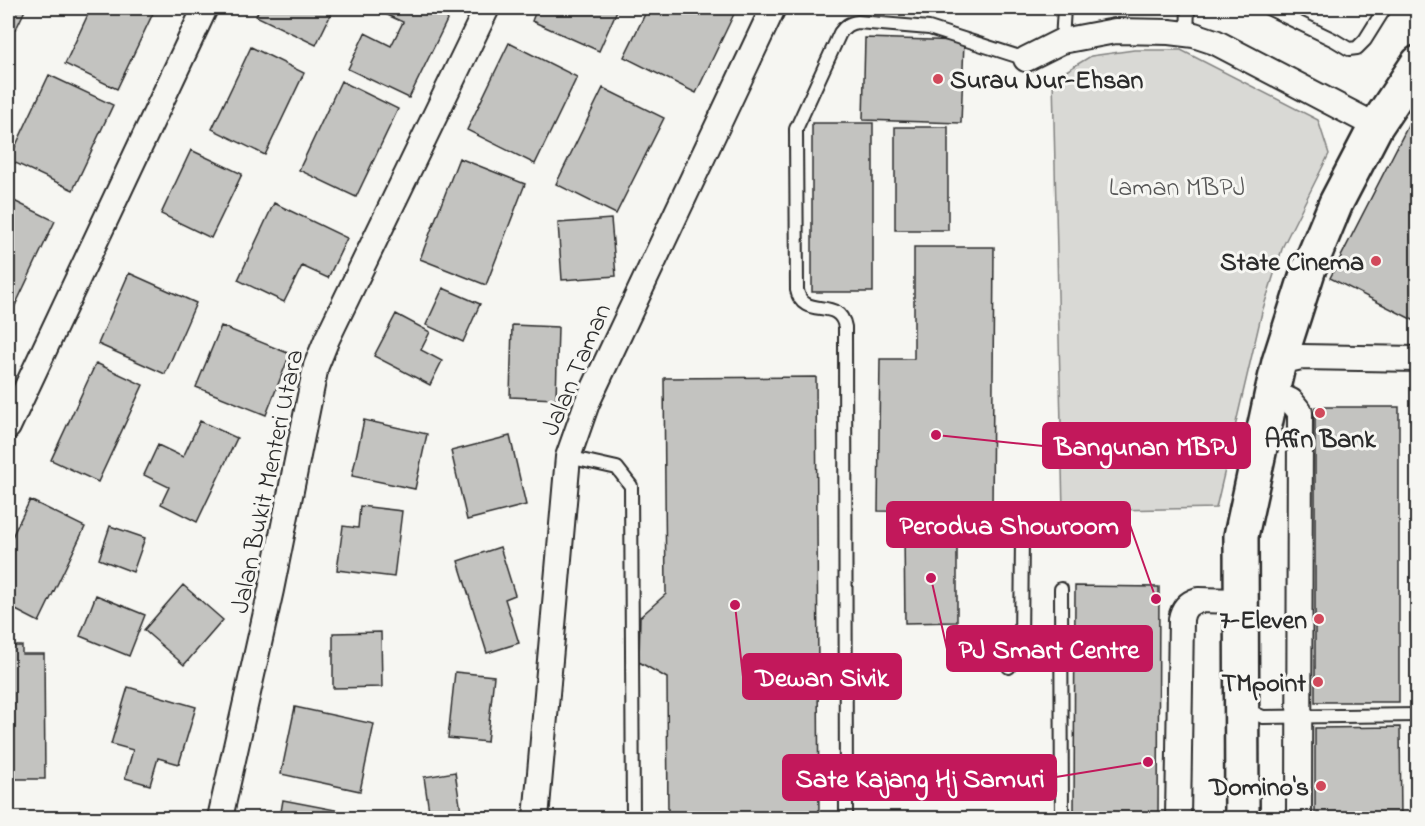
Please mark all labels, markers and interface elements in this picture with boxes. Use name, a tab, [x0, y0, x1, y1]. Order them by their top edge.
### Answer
place label: Surau Nur-Ehsan	[950, 63, 1143, 101]
marker: Surau Nur-Ehsan	[931, 72, 945, 86]
park label: Laman MBPJ	[1109, 170, 1245, 208]
place label: State Cinema	[1220, 245, 1364, 283]
marker: State Cinema	[1369, 254, 1383, 268]
street label: Jalan Taman	[533, 298, 623, 442]
street label: Jalan Bukit Menteri Utara	[222, 346, 316, 617]
marker: Affin Bank	[1313, 406, 1327, 420]
place label: Affin Bank	[1264, 422, 1376, 460]
callout: Bangunan MBPJ	[1043, 423, 1250, 468]
text: Bangunan MBPJ	[1052, 429, 1238, 469]
callout: Perodua Showroom	[887, 502, 1130, 547]
text: Perodua Showroom	[899, 508, 1119, 547]
place label: 7-Eleven	[1219, 603, 1307, 641]
marker: 7-Eleven	[1312, 612, 1326, 626]
callout: PJ Smart Centre	[947, 626, 1152, 671]
text: PJ Smart Centre	[959, 632, 1140, 671]
callout: Dewan Sivik	[743, 654, 901, 699]
text: Dewan Sivik	[753, 660, 890, 699]
place label: TMpoint	[1221, 666, 1306, 704]
marker: TMpoint	[1311, 675, 1325, 689]
callout: Sate Kajang Hj Samuri	[783, 755, 1056, 800]
text: Sate Kajang Hj Samuri	[796, 761, 1045, 801]
place label: Domino's	[1208, 770, 1309, 808]
marker: Domino's	[1314, 779, 1328, 793]

